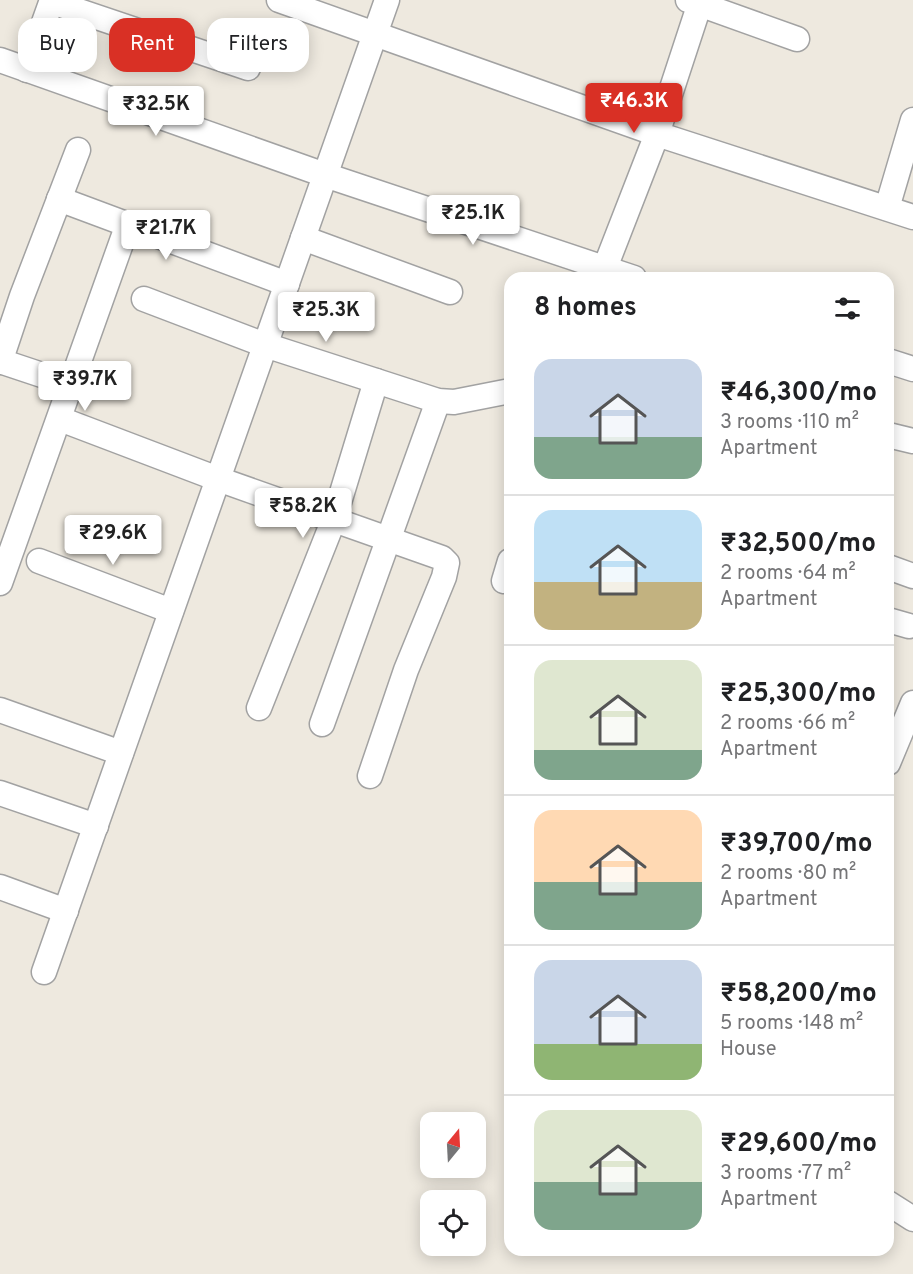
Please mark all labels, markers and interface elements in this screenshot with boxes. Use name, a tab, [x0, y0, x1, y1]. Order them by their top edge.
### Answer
chip: Buy	[18, 18, 97, 72]
chip: Rent	[109, 18, 195, 72]
chip: Filters	[207, 18, 309, 72]
pin: ₹46.3K	[585, 83, 683, 134]
pin: ₹32.5K	[107, 86, 205, 137]
text: ₹46.3K	[599, 89, 669, 115]
text: ₹32.5K	[122, 92, 190, 118]
pin: ₹25.1K	[424, 195, 522, 246]
text: ₹25.1K	[441, 201, 505, 227]
pin: ₹21.7K	[117, 210, 215, 261]
text: ₹21.7K	[135, 216, 197, 242]
pin: ₹25.3K	[277, 292, 375, 343]
text: 8 homes	[534, 292, 637, 325]
icon: filters	[831, 292, 864, 325]
text: ₹25.3K	[292, 298, 360, 324]
pin: ₹39.7K	[36, 361, 134, 412]
text: ₹39.7K	[52, 367, 118, 393]
text: ₹46,300/mo	[720, 377, 877, 410]
icon: home	[582, 383, 654, 455]
text: 3 rooms · 110 m²	[720, 410, 859, 436]
text: Apartment	[720, 436, 818, 462]
pin: ₹58.2K	[254, 488, 352, 539]
text: ₹58.2K	[269, 494, 337, 520]
pin: ₹29.6K	[64, 515, 162, 566]
text: ₹29.6K	[79, 521, 147, 547]
text: ₹32,500/mo	[720, 528, 876, 561]
icon: home	[582, 534, 654, 606]
text: 2 rooms · 64 m²	[720, 561, 856, 587]
text: Apartment	[720, 587, 818, 613]
text: ₹25,300/mo	[720, 678, 876, 711]
icon: home	[582, 684, 654, 756]
text: 2 rooms · 66 m²	[720, 711, 855, 737]
text: Apartment	[720, 737, 818, 763]
text: ₹39,700/mo	[720, 828, 872, 861]
icon: home	[582, 834, 654, 906]
text: 2 rooms · 80 m²	[720, 861, 856, 887]
text: Apartment	[720, 887, 818, 913]
text: ₹58,200/mo	[720, 978, 877, 1011]
icon: home	[582, 984, 654, 1056]
text: 5 rooms · 148 m²	[720, 1011, 863, 1037]
text: House	[720, 1037, 776, 1063]
north arrow	[420, 1112, 486, 1178]
map controls	[420, 1112, 486, 1256]
text: ₹29,600/mo	[720, 1128, 877, 1161]
icon: home	[582, 1134, 654, 1206]
text: 3 rooms · 77 m²	[720, 1161, 851, 1187]
text: Apartment	[720, 1187, 818, 1213]
button: locate	[420, 1190, 486, 1256]

